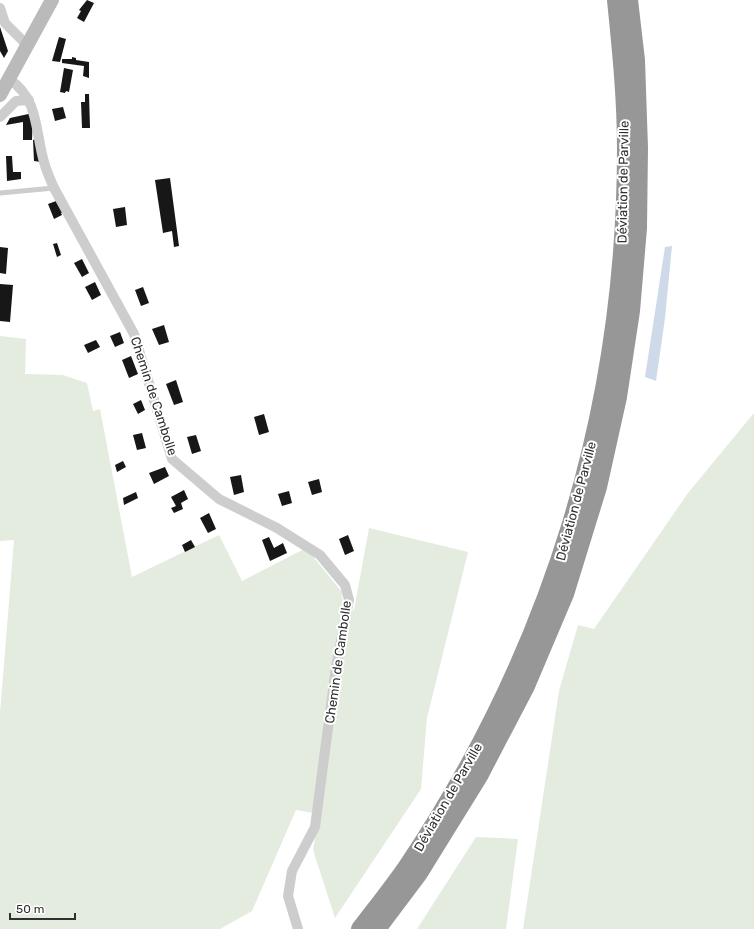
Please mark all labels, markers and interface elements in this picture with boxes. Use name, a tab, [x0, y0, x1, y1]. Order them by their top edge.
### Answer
street label: Déviation de Parville	[614, 121, 632, 243]
street label: Chemin de Cambolle	[128, 335, 180, 457]
street label: Déviation de Parville	[553, 440, 599, 562]
street label: Chemin de Cambolle	[322, 600, 354, 724]
street label: Déviation de Parville	[411, 740, 485, 854]
scale bar	[10, 895, 75, 921]
text: 50 m	[16, 902, 44, 916]

